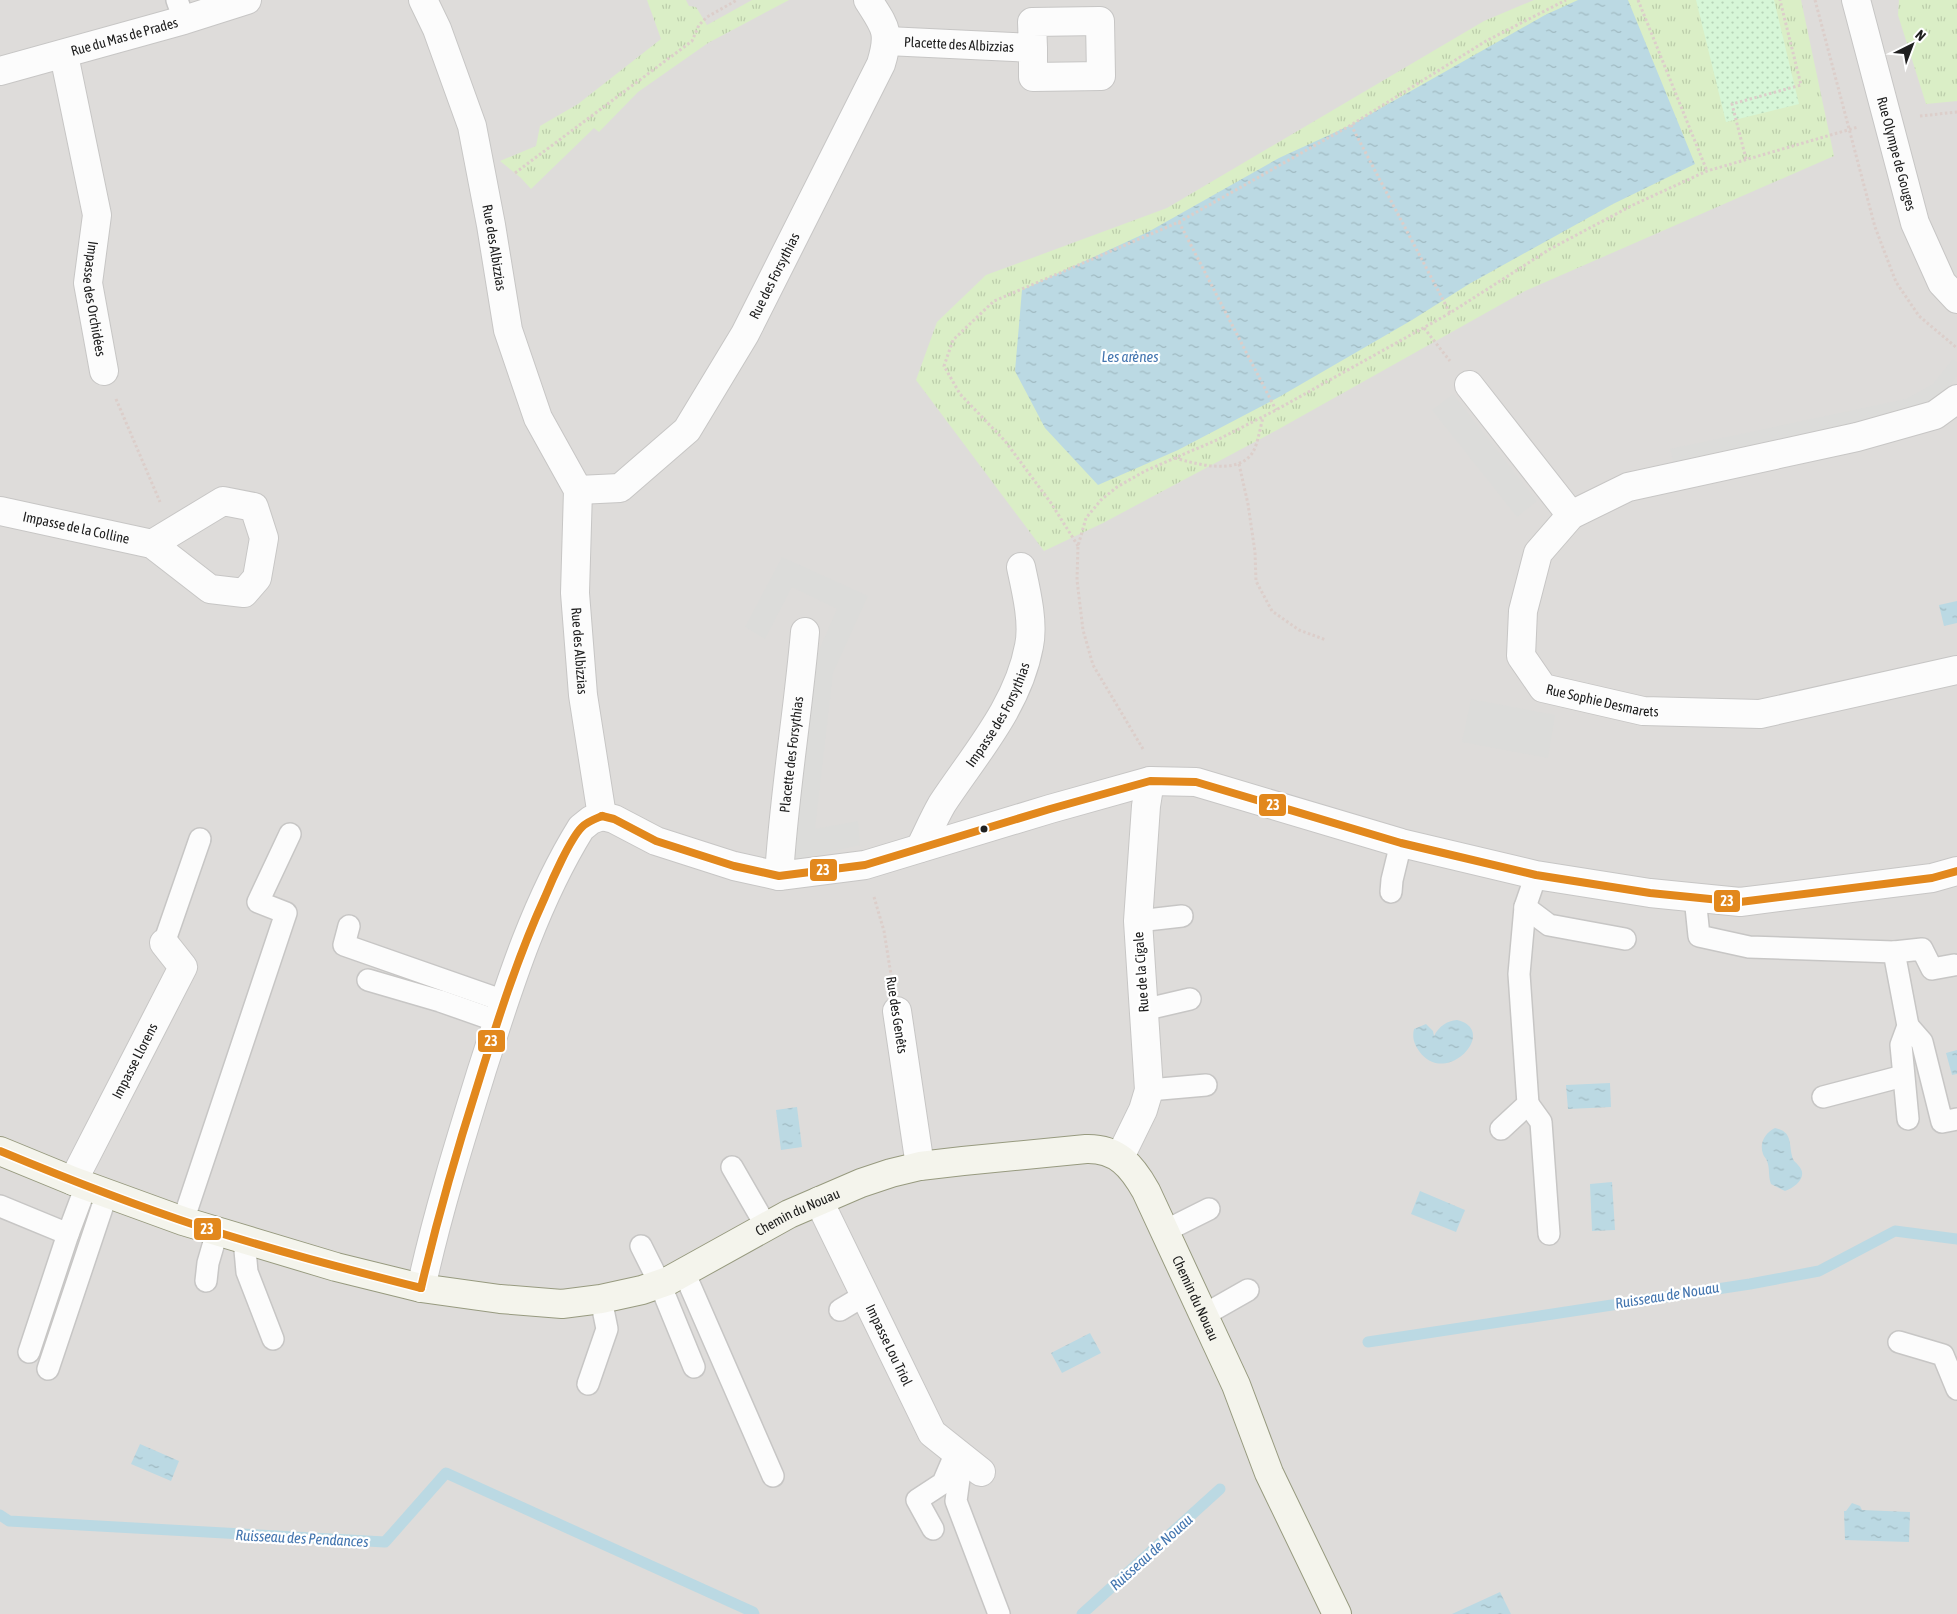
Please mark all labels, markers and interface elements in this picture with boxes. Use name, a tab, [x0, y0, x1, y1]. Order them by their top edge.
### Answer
street label: Rue du Mas de Prades	[69, 14, 180, 59]
north arrow	[1887, 20, 1937, 70]
text: N	[1912, 27, 1929, 44]
street label: Placette des Albizzias	[904, 34, 1014, 55]
street label: Rue Olympe de Gouges	[1874, 95, 1919, 213]
street label: Rue des Albizzias	[479, 203, 510, 292]
street label: Rue des Forsythias	[746, 230, 803, 322]
street label: Impasse des Orchidées	[80, 240, 109, 358]
water label: Les arènes	[1101, 348, 1159, 365]
street label: Impasse de la Colline	[21, 508, 131, 547]
street label: Rue des Albizzias	[568, 607, 591, 695]
street label: Impasse des Forsythias	[962, 661, 1033, 770]
street label: Rue Sophie Desmarets	[1544, 681, 1659, 719]
street label: Placette des Forsythias	[776, 695, 806, 814]
line badge: 23	[1258, 793, 1287, 817]
text: 23	[1266, 797, 1280, 813]
unlabelled marker	[979, 824, 989, 834]
line badge: 23	[809, 858, 838, 882]
text: 23	[816, 862, 830, 878]
line badge: 23	[1713, 889, 1741, 913]
text: 23	[1720, 893, 1734, 909]
street label: Rue de la Cigale	[1130, 931, 1152, 1013]
street label: Rue des Genêts	[883, 975, 911, 1055]
street label: Impasse Llorens	[109, 1020, 161, 1101]
line badge: 23	[477, 1029, 506, 1053]
text: 23	[484, 1033, 498, 1049]
street label: Chemin du Nouau	[753, 1185, 842, 1239]
line badge: 23	[193, 1217, 222, 1241]
text: 23	[200, 1221, 214, 1237]
street label: Chemin du Nouau	[1169, 1253, 1222, 1343]
water label: Ruisseau de Nouau	[1614, 1278, 1720, 1312]
street label: Impasse Lou Triol	[862, 1301, 916, 1388]
water label: Ruisseau de Nouau	[1106, 1511, 1196, 1593]
water label: Ruisseau des Pendances	[235, 1526, 369, 1550]

